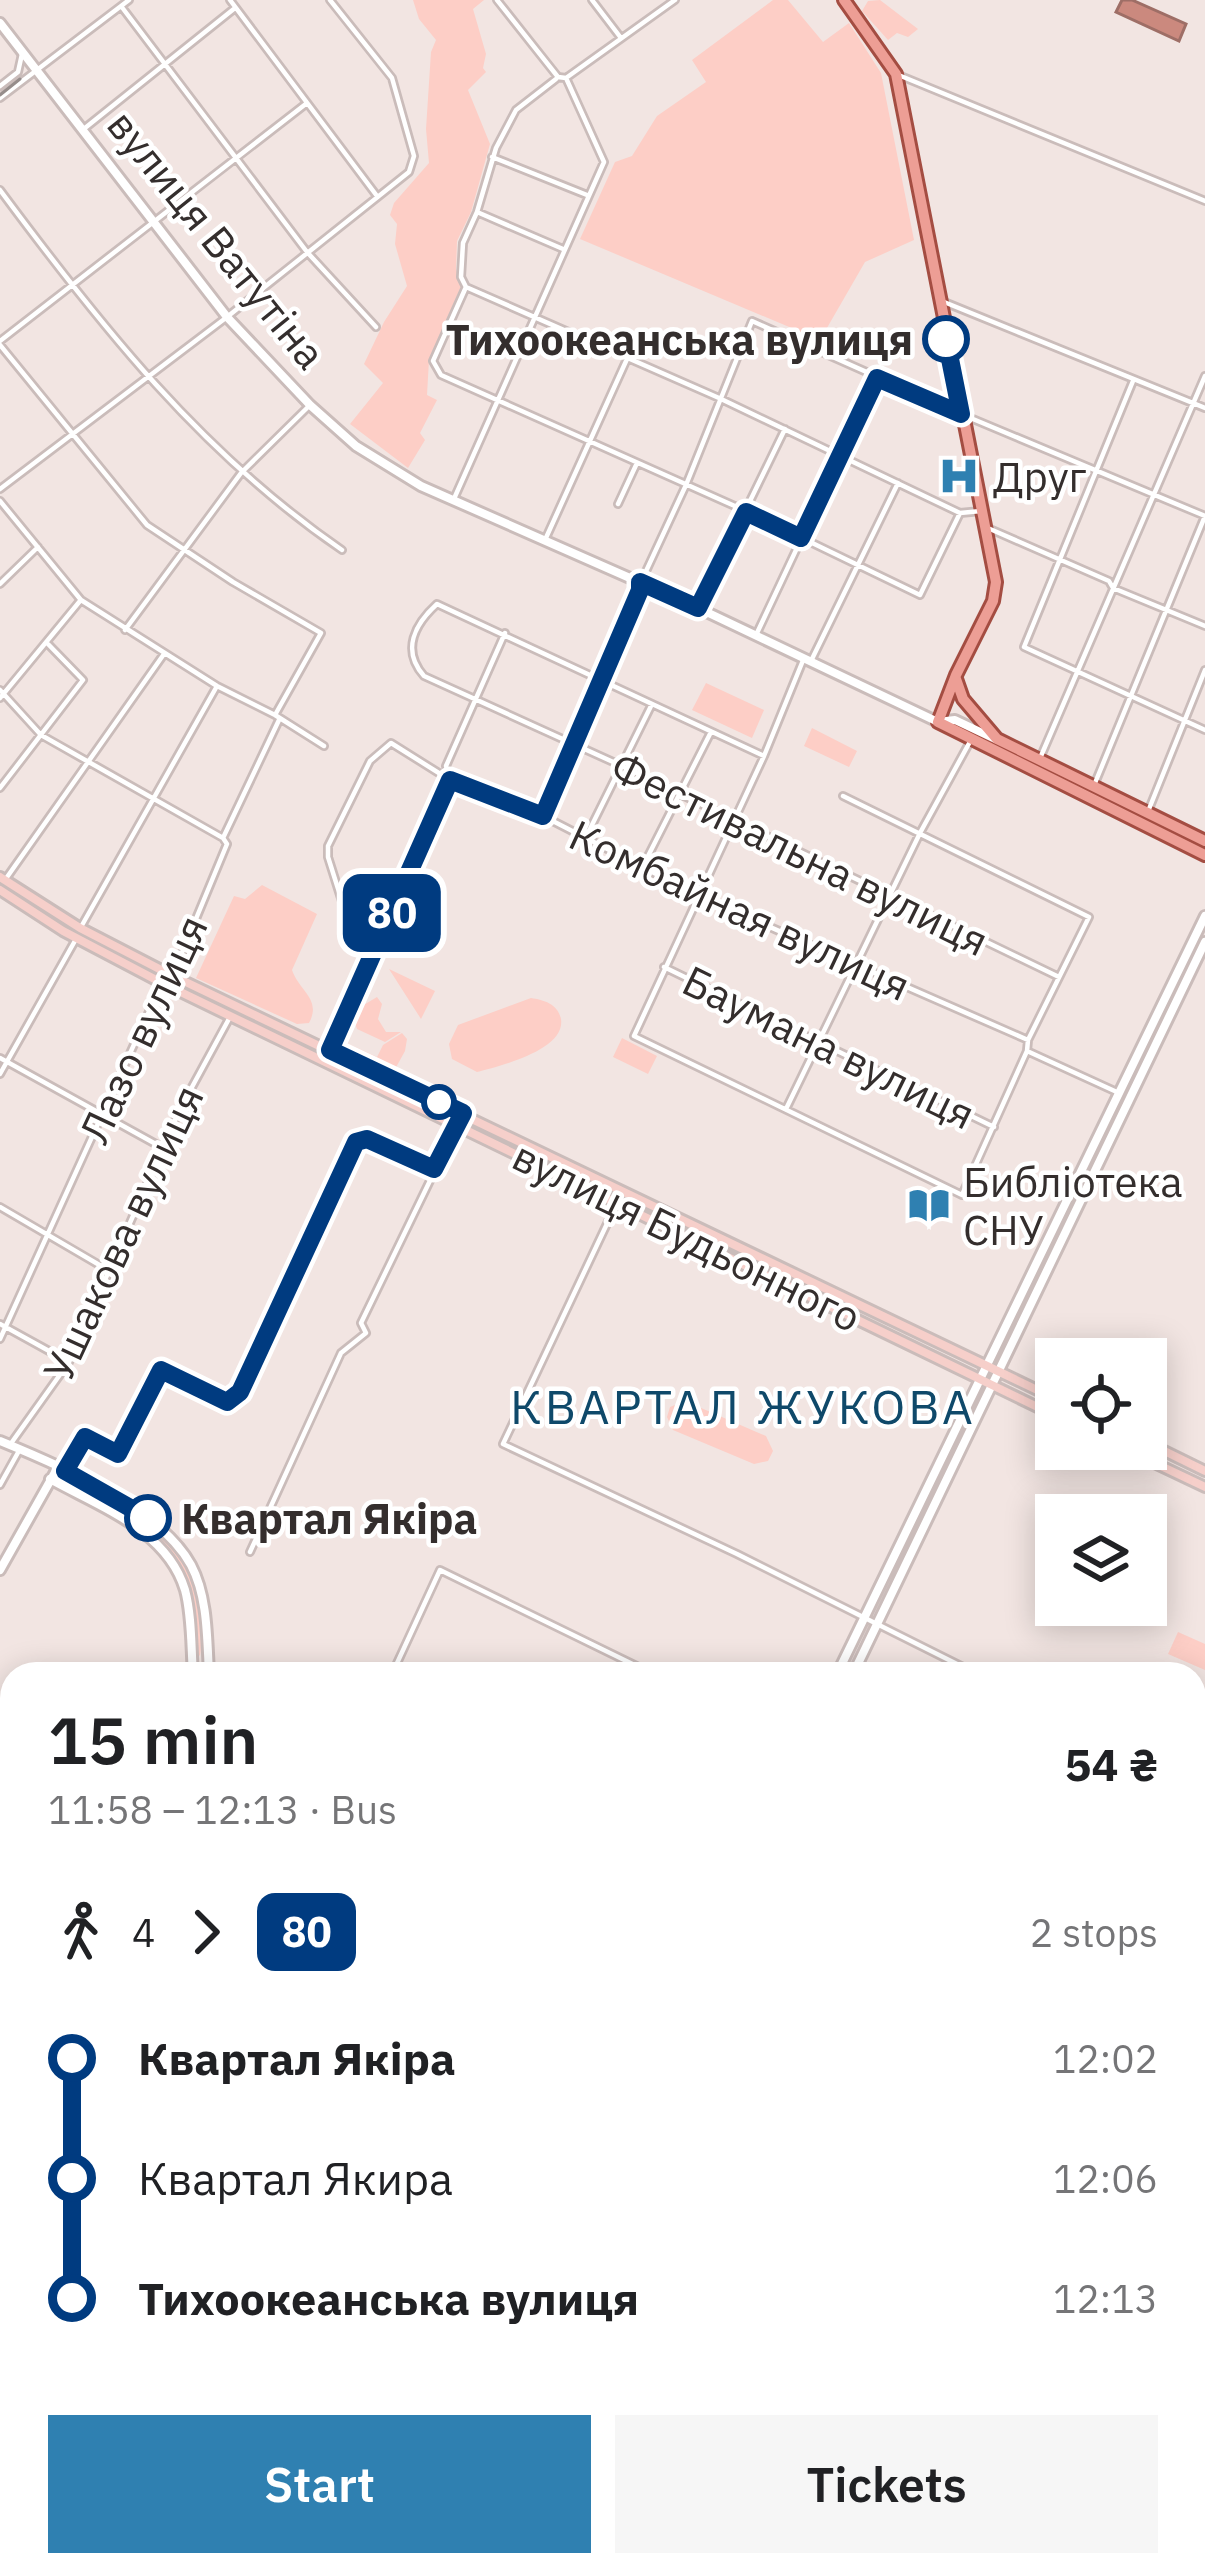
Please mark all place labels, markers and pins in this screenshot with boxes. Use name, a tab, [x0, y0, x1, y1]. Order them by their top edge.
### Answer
place label: Тихоокеанська вулиця	[445, 312, 913, 367]
marker: Тихоокеанська вулиця	[924, 317, 968, 361]
place label: Друг	[993, 449, 1087, 504]
hospital icon: Друг	[936, 453, 982, 499]
unlabelled marker	[423, 1086, 455, 1118]
place label: Библіотека СНУ	[963, 1154, 1183, 1257]
library icon: Библіотека СНУ	[906, 1182, 952, 1228]
place label: Квартал Якіра	[181, 1491, 477, 1546]
marker: Квартал Якіра	[126, 1496, 170, 1540]

